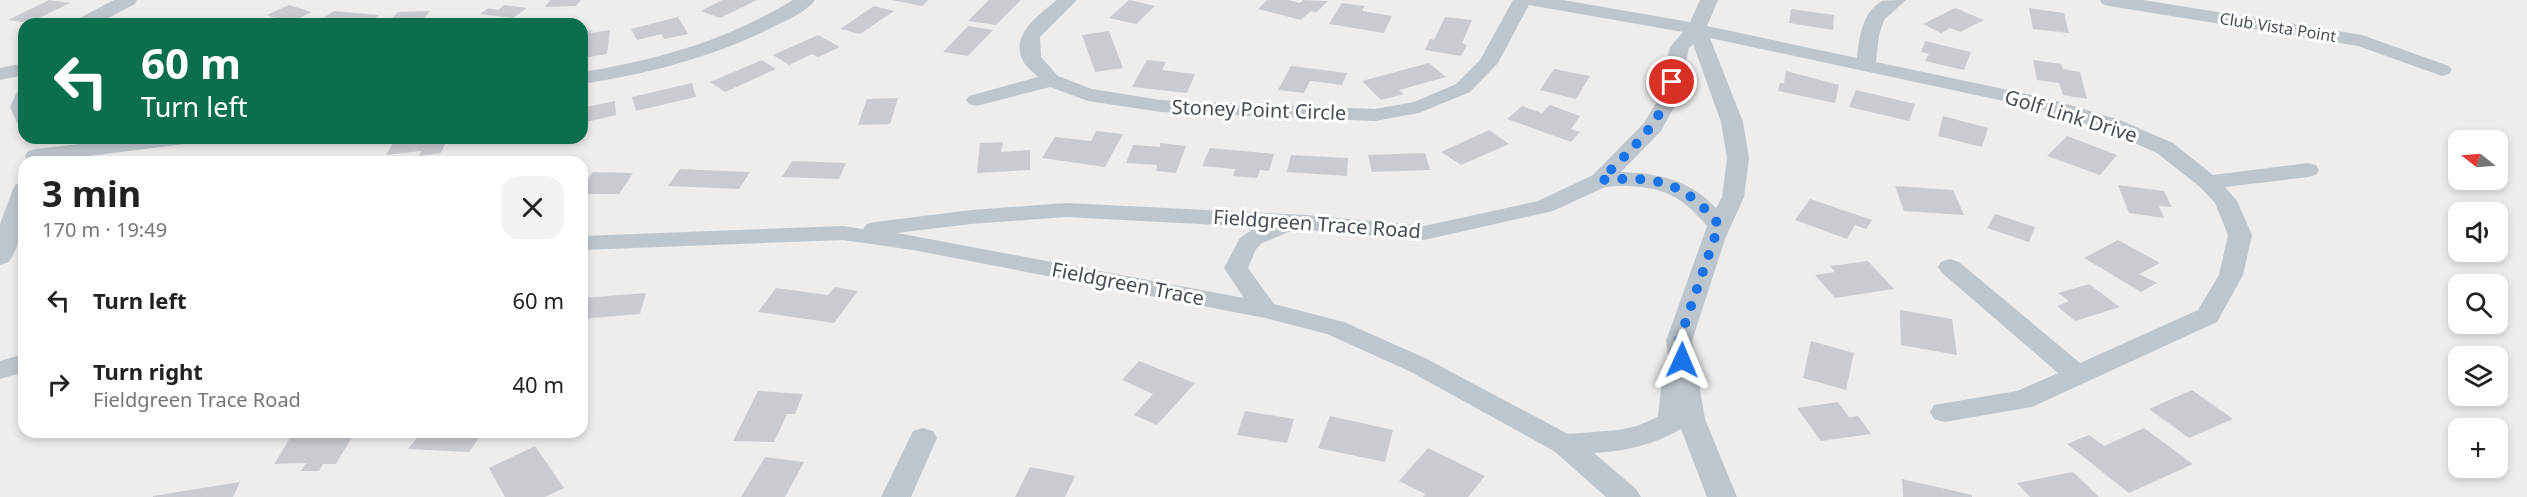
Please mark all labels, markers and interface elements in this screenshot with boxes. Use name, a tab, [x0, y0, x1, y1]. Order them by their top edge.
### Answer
street label: Club Vista Point	[2218, 7, 2338, 47]
text: 60 m	[141, 34, 241, 91]
icon: left	[42, 42, 120, 120]
pin	[1646, 56, 1697, 107]
icon: arrive	[1655, 65, 1688, 98]
street label: Golf Link Drive	[2002, 83, 2141, 148]
text: Turn left	[141, 88, 247, 125]
street label: Stoney Point Circle	[1171, 93, 1347, 126]
north arrow	[2448, 130, 2508, 190]
map controls	[2448, 130, 2508, 478]
text: 3 min	[42, 169, 141, 218]
button: close	[501, 176, 564, 239]
button: sound	[2448, 202, 2508, 262]
street label: Fieldgreen Trace Road	[1212, 203, 1422, 244]
text: 170 m · 19:49	[42, 216, 167, 243]
street label: Fieldgreen Trace	[1050, 256, 1207, 312]
button: search	[2448, 274, 2508, 334]
icon: left	[42, 284, 75, 317]
text: Turn left	[93, 285, 187, 315]
text: 60 m	[513, 285, 564, 315]
position arrow	[1650, 328, 1714, 392]
button: layers	[2448, 346, 2508, 406]
text: Turn right	[93, 356, 203, 386]
icon: right	[42, 368, 75, 401]
text: 40 m	[513, 369, 564, 399]
text: Fieldgreen Trace Road	[93, 386, 301, 413]
button: +	[2448, 418, 2508, 478]

